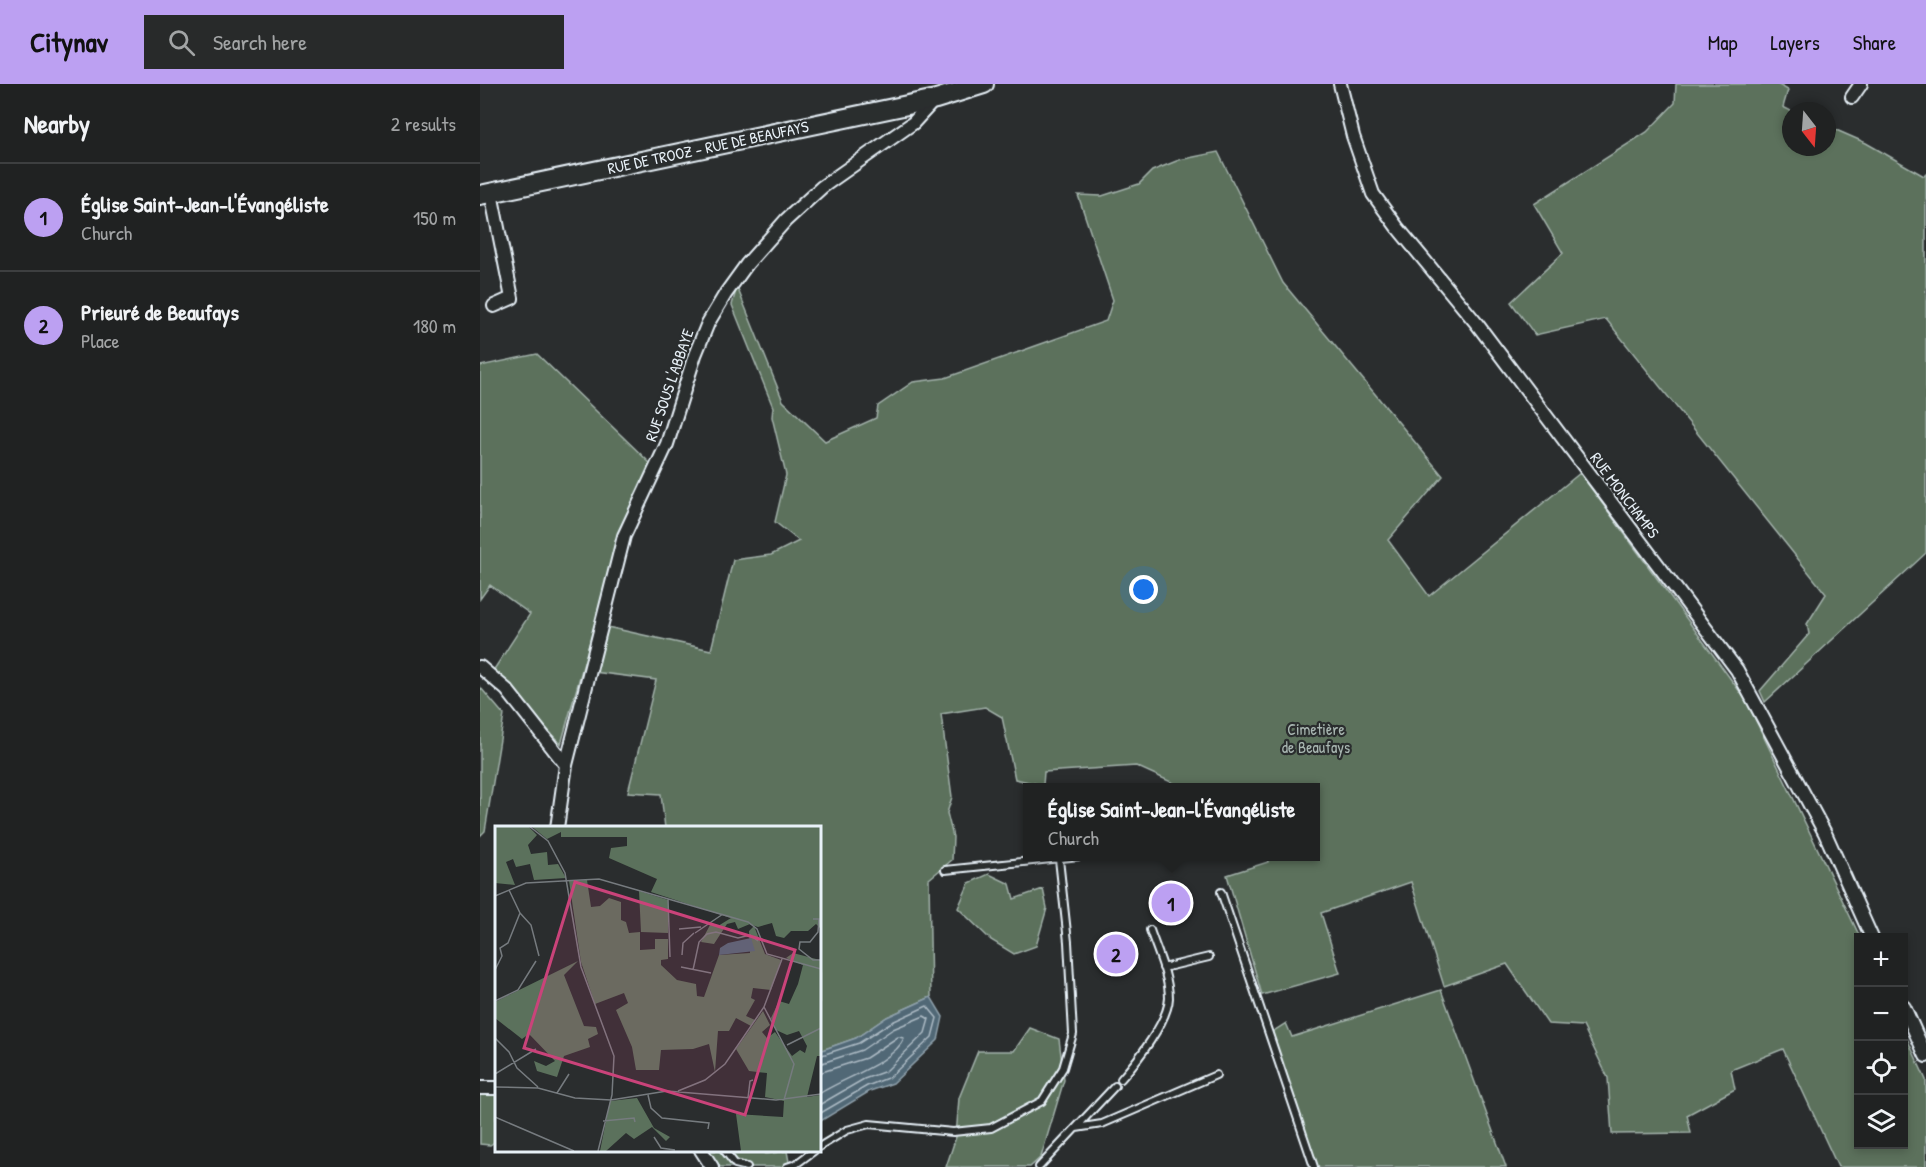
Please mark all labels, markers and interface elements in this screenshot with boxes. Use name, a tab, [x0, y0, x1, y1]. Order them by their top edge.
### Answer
search box	[144, 15, 564, 69]
text: Citynav	[30, 23, 108, 61]
icon: search	[165, 26, 198, 59]
text: Search here	[213, 27, 307, 57]
text: Map	[1708, 28, 1737, 57]
text: Layers	[1770, 28, 1820, 57]
text: Share	[1853, 28, 1896, 57]
north arrow	[1782, 102, 1836, 156]
text: Nearby	[24, 106, 90, 141]
text: 2 results	[391, 110, 456, 137]
street label: RUE DE TROOZ - RUE DE BEAUFAYS	[606, 115, 811, 179]
text: Église Saint-Jean-l'Évangéliste	[81, 189, 329, 219]
text: 1	[40, 204, 47, 231]
text: 150 m	[413, 204, 456, 231]
text: Church	[81, 219, 132, 246]
text: Prieuré de Beaufays	[81, 297, 239, 327]
text: 2	[39, 312, 48, 339]
text: 180 m	[413, 312, 456, 339]
street label: RUE SOUS L'ABBAYE	[639, 326, 699, 444]
text: Place	[81, 327, 120, 354]
street label: RUE MONCHAMPS	[1585, 447, 1665, 543]
your location	[1129, 575, 1158, 604]
park label: Cimetière de Beaufays	[1282, 718, 1350, 758]
popup	[1023, 783, 1320, 861]
text: Église Saint-Jean-l'Évangéliste	[1048, 794, 1295, 824]
text: Church	[1048, 824, 1099, 851]
inset map	[495, 826, 820, 1152]
pin: 1	[1152, 880, 1190, 926]
pin: 2	[1096, 932, 1136, 976]
map controls	[1854, 933, 1908, 1149]
button: +	[1854, 933, 1908, 987]
button: −	[1854, 987, 1908, 1041]
button: locate	[1854, 1041, 1908, 1095]
button: layers	[1854, 1095, 1908, 1149]

